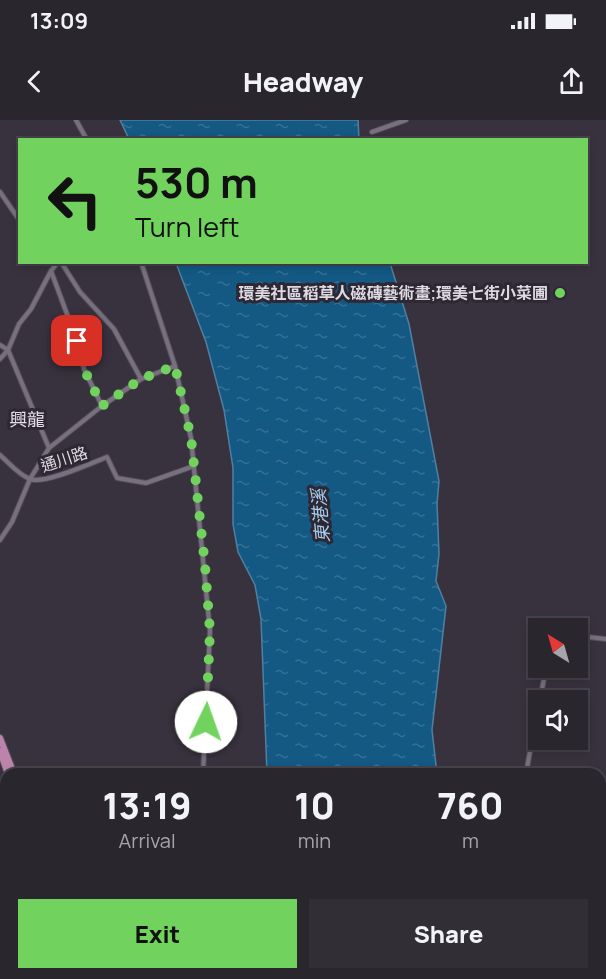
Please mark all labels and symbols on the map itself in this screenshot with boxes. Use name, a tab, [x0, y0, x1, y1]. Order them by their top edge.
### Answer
place label: 環美社區稻草人磁磚藝術畫;環美七街小菜圃	[239, 282, 548, 304]
marker: 環美社區稻草人磁磚藝術畫;環美七街小菜圃	[553, 286, 567, 300]
pin	[51, 315, 102, 366]
district label: 興龍	[9, 407, 45, 431]
street label: 通川路	[38, 441, 90, 477]
water label: 東港溪	[305, 485, 334, 544]
north arrow	[528, 618, 588, 678]
position arrow	[174, 690, 238, 754]

